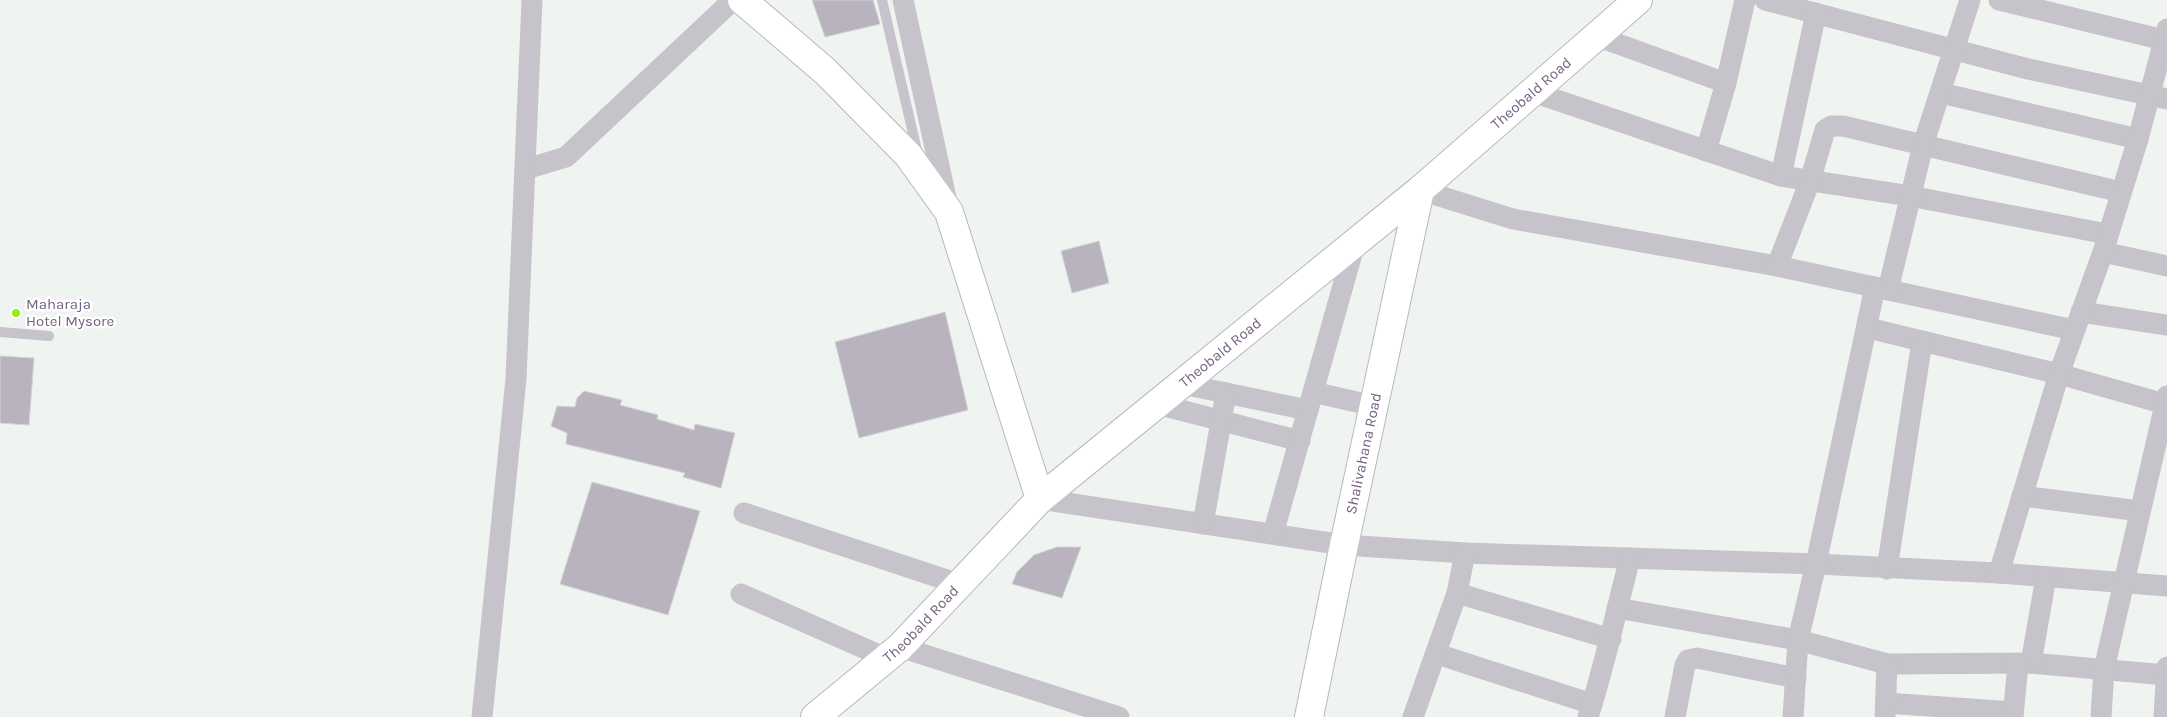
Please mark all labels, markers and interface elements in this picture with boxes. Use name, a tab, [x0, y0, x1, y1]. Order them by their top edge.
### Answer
street label: Theobald Road	[1487, 53, 1575, 133]
place label: Maharaja Hotel Mysore	[26, 295, 114, 330]
marker: Maharaja Hotel Mysore	[10, 307, 22, 319]
street label: Theobald Road	[1175, 314, 1265, 391]
street label: Shalivahana Road	[1342, 391, 1385, 516]
street label: Theobald Road	[879, 582, 962, 666]

